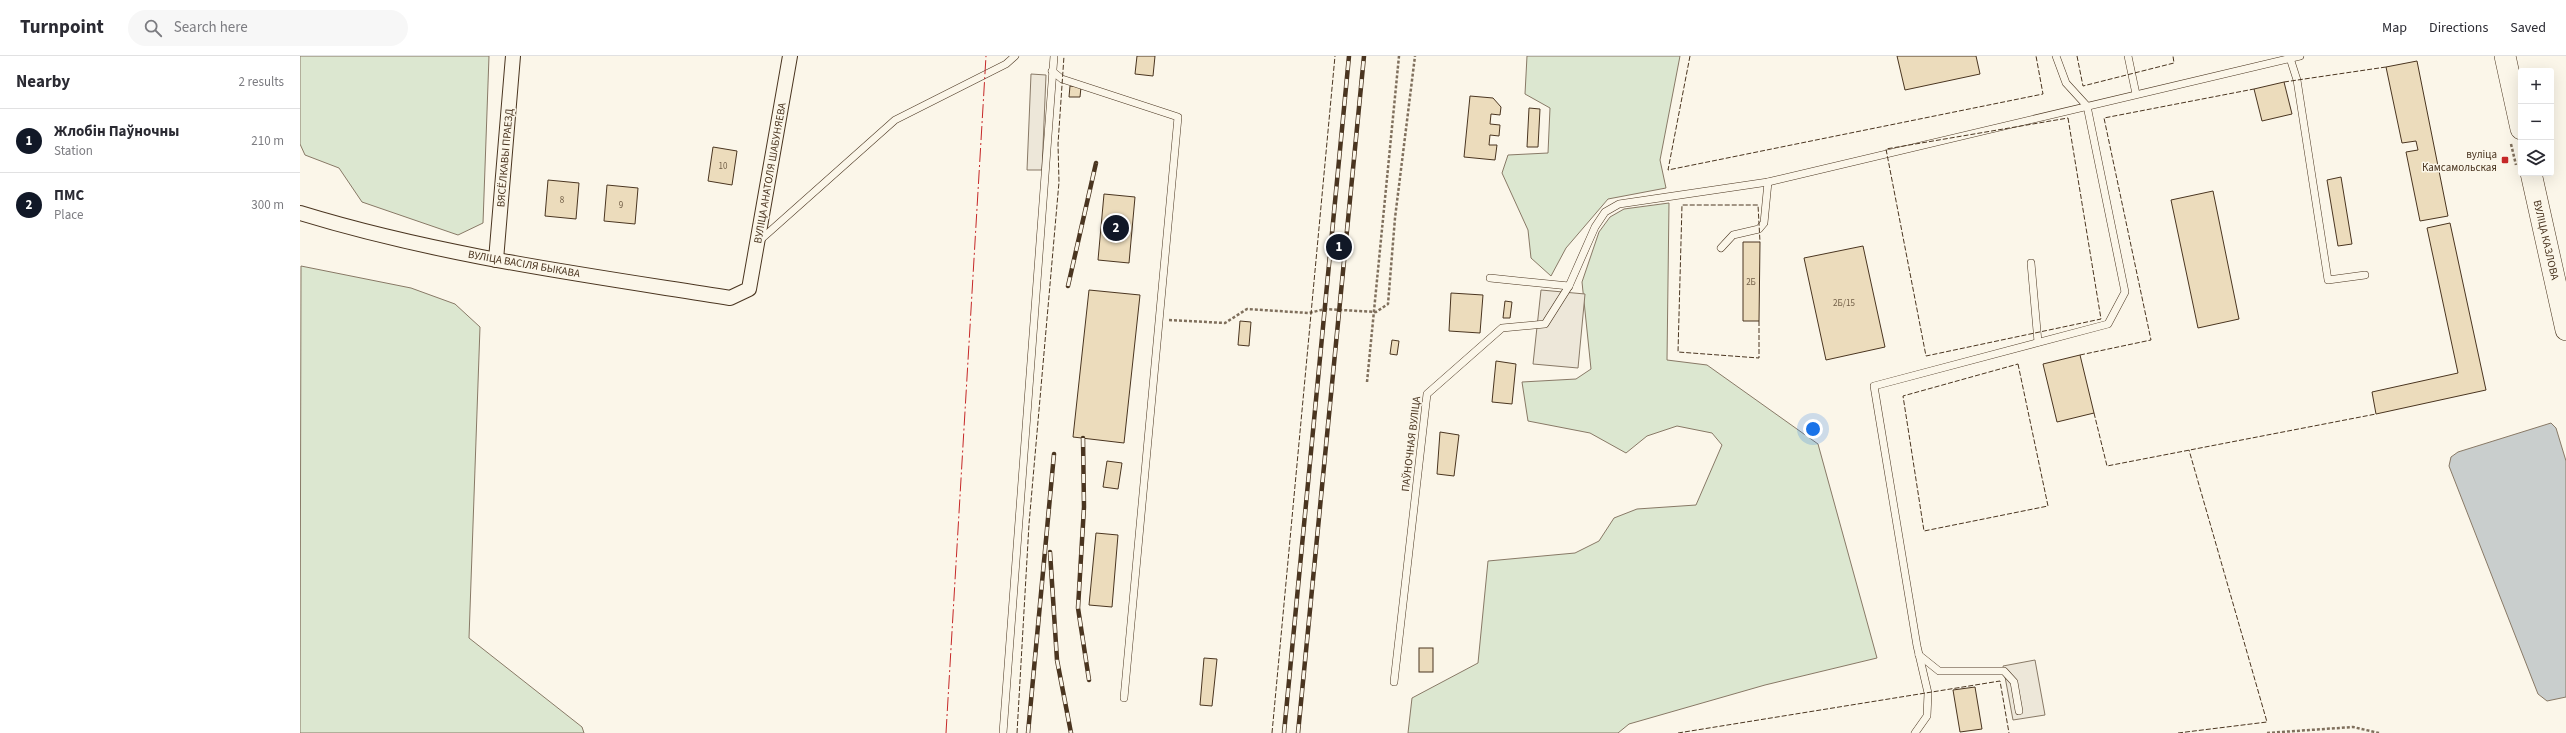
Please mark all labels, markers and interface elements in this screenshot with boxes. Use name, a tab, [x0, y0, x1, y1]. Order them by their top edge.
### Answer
search box	[128, 10, 408, 46]
text: Turnpoint	[20, 14, 104, 41]
icon: search	[142, 17, 164, 39]
text: Search here	[174, 17, 248, 38]
text: Map	[2382, 18, 2407, 38]
text: Directions	[2429, 18, 2488, 38]
text: Saved	[2510, 18, 2546, 38]
map controls	[2518, 68, 2554, 176]
button: +	[2518, 68, 2554, 104]
text: Nearby	[16, 70, 70, 94]
text: 2 results	[239, 73, 284, 91]
street label: ВУЛІЦА АНАТОЛЯ ШАБУНЯЕВА	[750, 101, 790, 245]
button: −	[2518, 104, 2554, 140]
street label: ВЯСЁЛКАВЫ ПРАЕЗД	[493, 108, 517, 208]
text: Жлобін Паўночны	[54, 121, 179, 142]
text: 1	[26, 132, 32, 150]
text: 210 m	[251, 132, 284, 150]
button: layers	[2518, 140, 2554, 176]
text: Station	[54, 142, 93, 160]
place label: вуліца Камсамольская	[2422, 147, 2497, 175]
marker: вуліца Камсамольская	[2500, 155, 2510, 165]
house number: 10	[719, 160, 728, 173]
text: ПМС	[54, 185, 84, 206]
house number: 8	[560, 194, 565, 207]
text: 2	[26, 196, 32, 214]
text: 300 m	[251, 196, 284, 214]
house number: 9	[619, 199, 624, 212]
street label: ВУЛІЦА КАЗЛОВА	[2530, 199, 2562, 281]
text: Place	[54, 206, 83, 224]
pin: 2	[1103, 213, 1129, 243]
pin: 1	[1326, 232, 1352, 262]
street label: ВУЛІЦА ВАСІЛЯ БЫКАВА	[467, 247, 581, 281]
house number: 2Б	[1746, 276, 1756, 289]
house number: 2Б/15	[1833, 297, 1855, 310]
street label: ПАЎНОЧНАЯ ВУЛІЦА	[1398, 396, 1424, 492]
your location	[1803, 419, 1823, 439]

